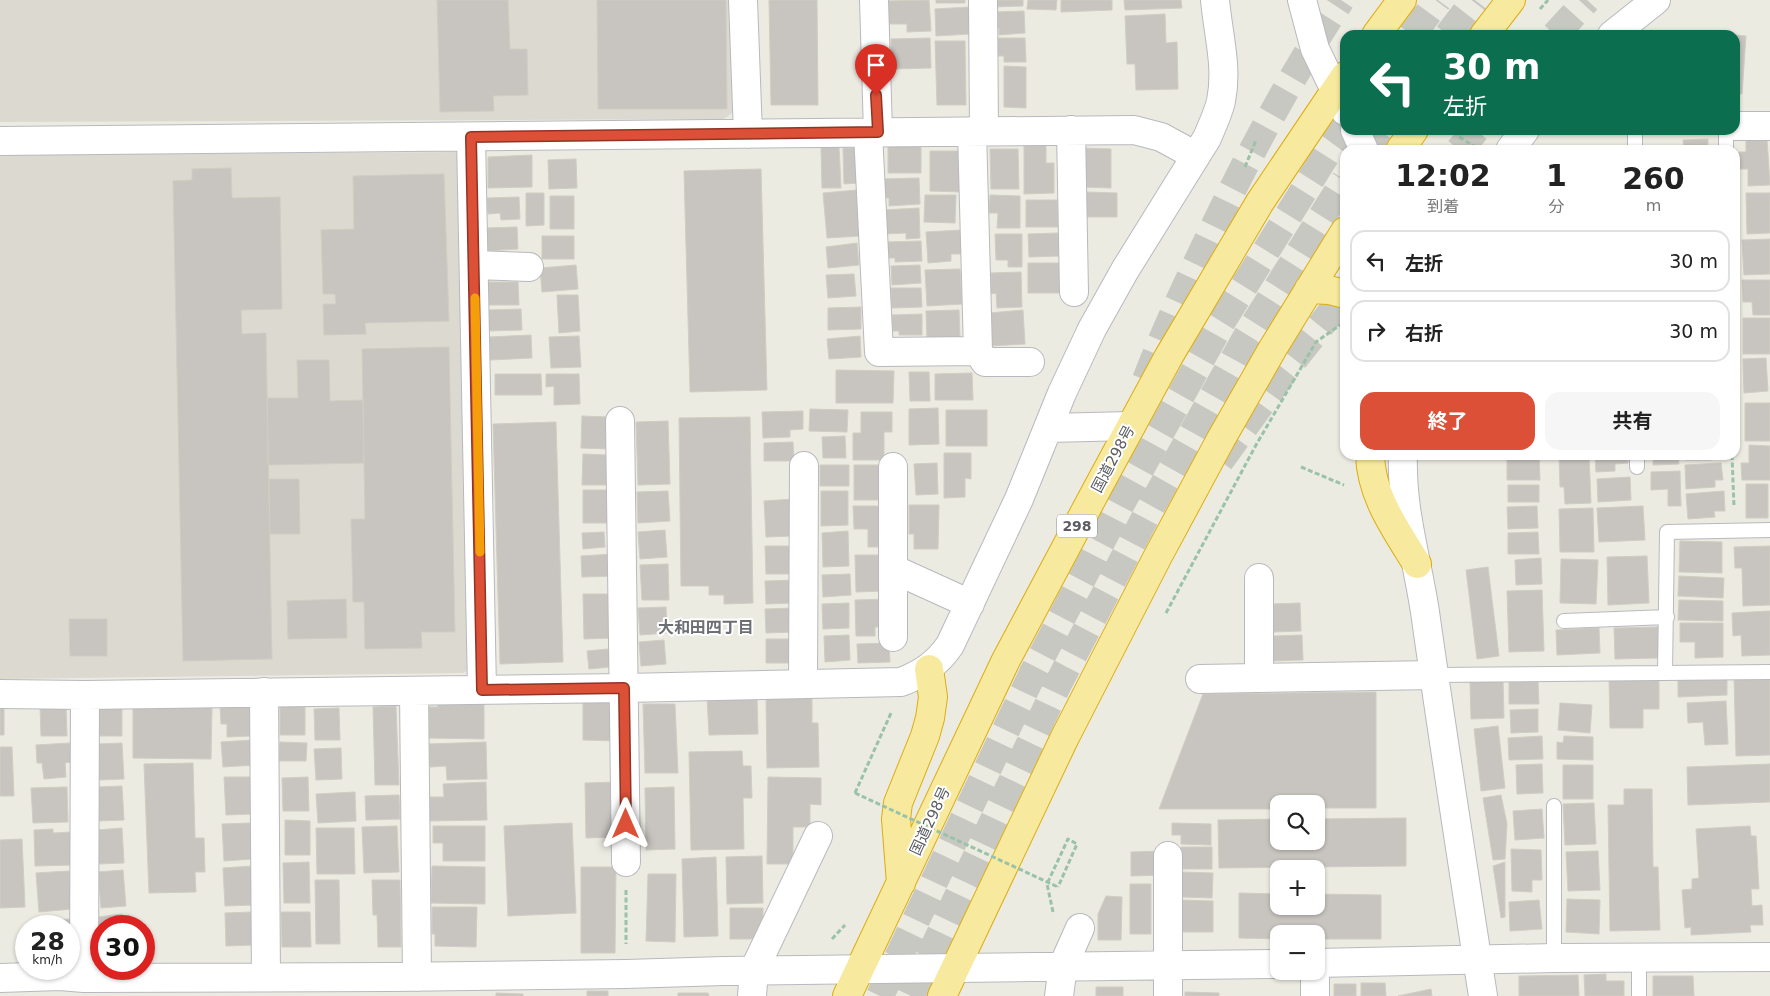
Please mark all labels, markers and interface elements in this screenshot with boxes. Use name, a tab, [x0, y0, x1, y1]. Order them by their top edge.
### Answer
pin	[855, 44, 897, 95]
text: 30 m	[1443, 47, 1540, 87]
icon: left	[1360, 50, 1425, 115]
icon: arrive	[862, 51, 890, 79]
text: 左折	[1443, 94, 1487, 119]
text: 12:02	[1395, 158, 1491, 193]
text: 1	[1546, 158, 1567, 193]
text: 260	[1622, 161, 1685, 196]
text: m	[1646, 196, 1661, 215]
text: 到着	[1427, 197, 1459, 216]
text: 分	[1548, 197, 1564, 216]
icon: left	[1362, 247, 1390, 275]
text: 30 m	[1669, 250, 1718, 272]
text: 左折	[1405, 252, 1443, 274]
icon: right	[1362, 317, 1390, 345]
text: 30 m	[1669, 320, 1718, 342]
text: 右折	[1405, 322, 1443, 344]
button: 終了	[1360, 392, 1535, 450]
button: 共有	[1545, 392, 1720, 450]
street label: 国道298号	[1088, 422, 1138, 496]
road number: 298	[1057, 514, 1097, 538]
district label: 大和田四丁目	[658, 618, 754, 637]
street label: 国道298号	[906, 784, 954, 858]
map controls	[1270, 795, 1325, 980]
button: search	[1270, 795, 1325, 850]
position arrow	[599, 797, 651, 849]
button: +	[1270, 860, 1325, 915]
speed limit sign: 30	[90, 915, 155, 980]
button: −	[1270, 925, 1325, 980]
text: 28	[30, 927, 65, 956]
text: km/h	[32, 953, 63, 967]

